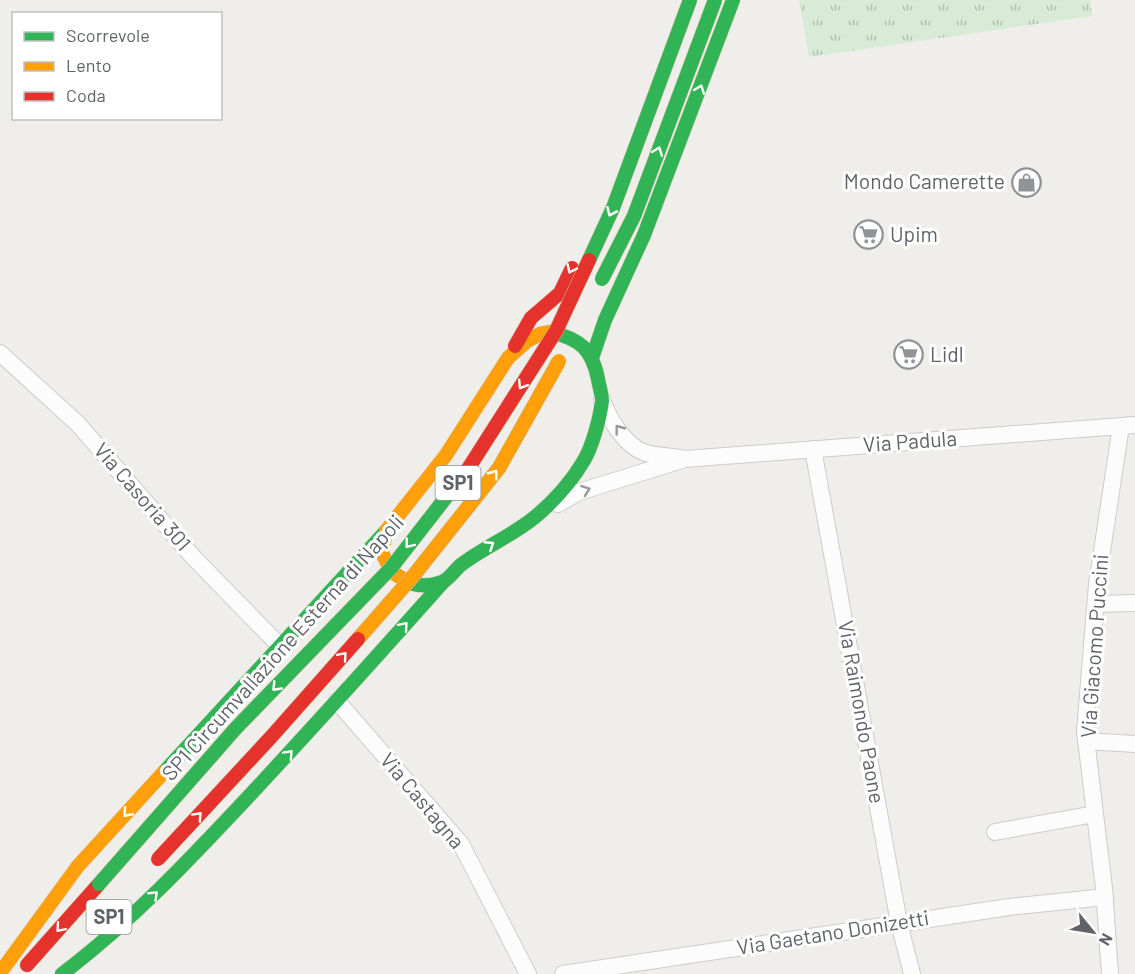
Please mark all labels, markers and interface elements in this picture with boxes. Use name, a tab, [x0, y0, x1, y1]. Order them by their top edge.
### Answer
legend	[12, 12, 222, 120]
text: Scorrevole	[66, 24, 150, 46]
text: Lento	[66, 54, 112, 76]
text: Coda	[66, 84, 106, 106]
one-way arrow	[693, 84, 705, 95]
one-way arrow	[651, 146, 663, 157]
shop icon: Mondo Camerette	[1010, 166, 1042, 198]
place label: Mondo Camerette	[844, 168, 1005, 193]
one-way arrow	[606, 206, 618, 217]
supermarket icon: Upim	[853, 219, 885, 251]
place label: Upim	[890, 221, 938, 246]
one-way arrow	[567, 262, 579, 273]
supermarket icon: Lidl	[893, 339, 925, 371]
place label: Lidl	[930, 341, 964, 366]
one-way arrow	[517, 379, 529, 389]
one-way arrow	[615, 425, 626, 436]
street label: Via Padula	[862, 425, 958, 456]
street label: Via Casoria 301	[89, 437, 197, 555]
road number: SP1	[436, 466, 480, 500]
one-way arrow	[486, 469, 497, 480]
one-way arrow	[580, 485, 591, 498]
street label: SP1 Circumvallazione Esterna di Napoli	[156, 509, 408, 785]
one-way arrow	[406, 538, 417, 549]
one-way arrow	[483, 541, 494, 552]
street label: Via Giacomo Puccini	[1075, 553, 1112, 739]
street label: Via Raimondo Paone	[834, 618, 891, 805]
one-way arrow	[397, 622, 408, 633]
one-way arrow	[335, 652, 346, 663]
one-way arrow	[273, 679, 284, 690]
street label: Via Castagna	[376, 747, 471, 853]
one-way arrow	[281, 750, 292, 761]
one-way arrow	[123, 806, 134, 816]
one-way arrow	[191, 813, 202, 823]
one-way arrow	[147, 891, 158, 902]
road number: SP1	[86, 900, 132, 934]
north arrow	[1063, 902, 1123, 962]
street label: Via Gaetano Donizetti	[735, 904, 931, 959]
one-way arrow	[56, 921, 67, 932]
text: N	[1096, 930, 1117, 949]

